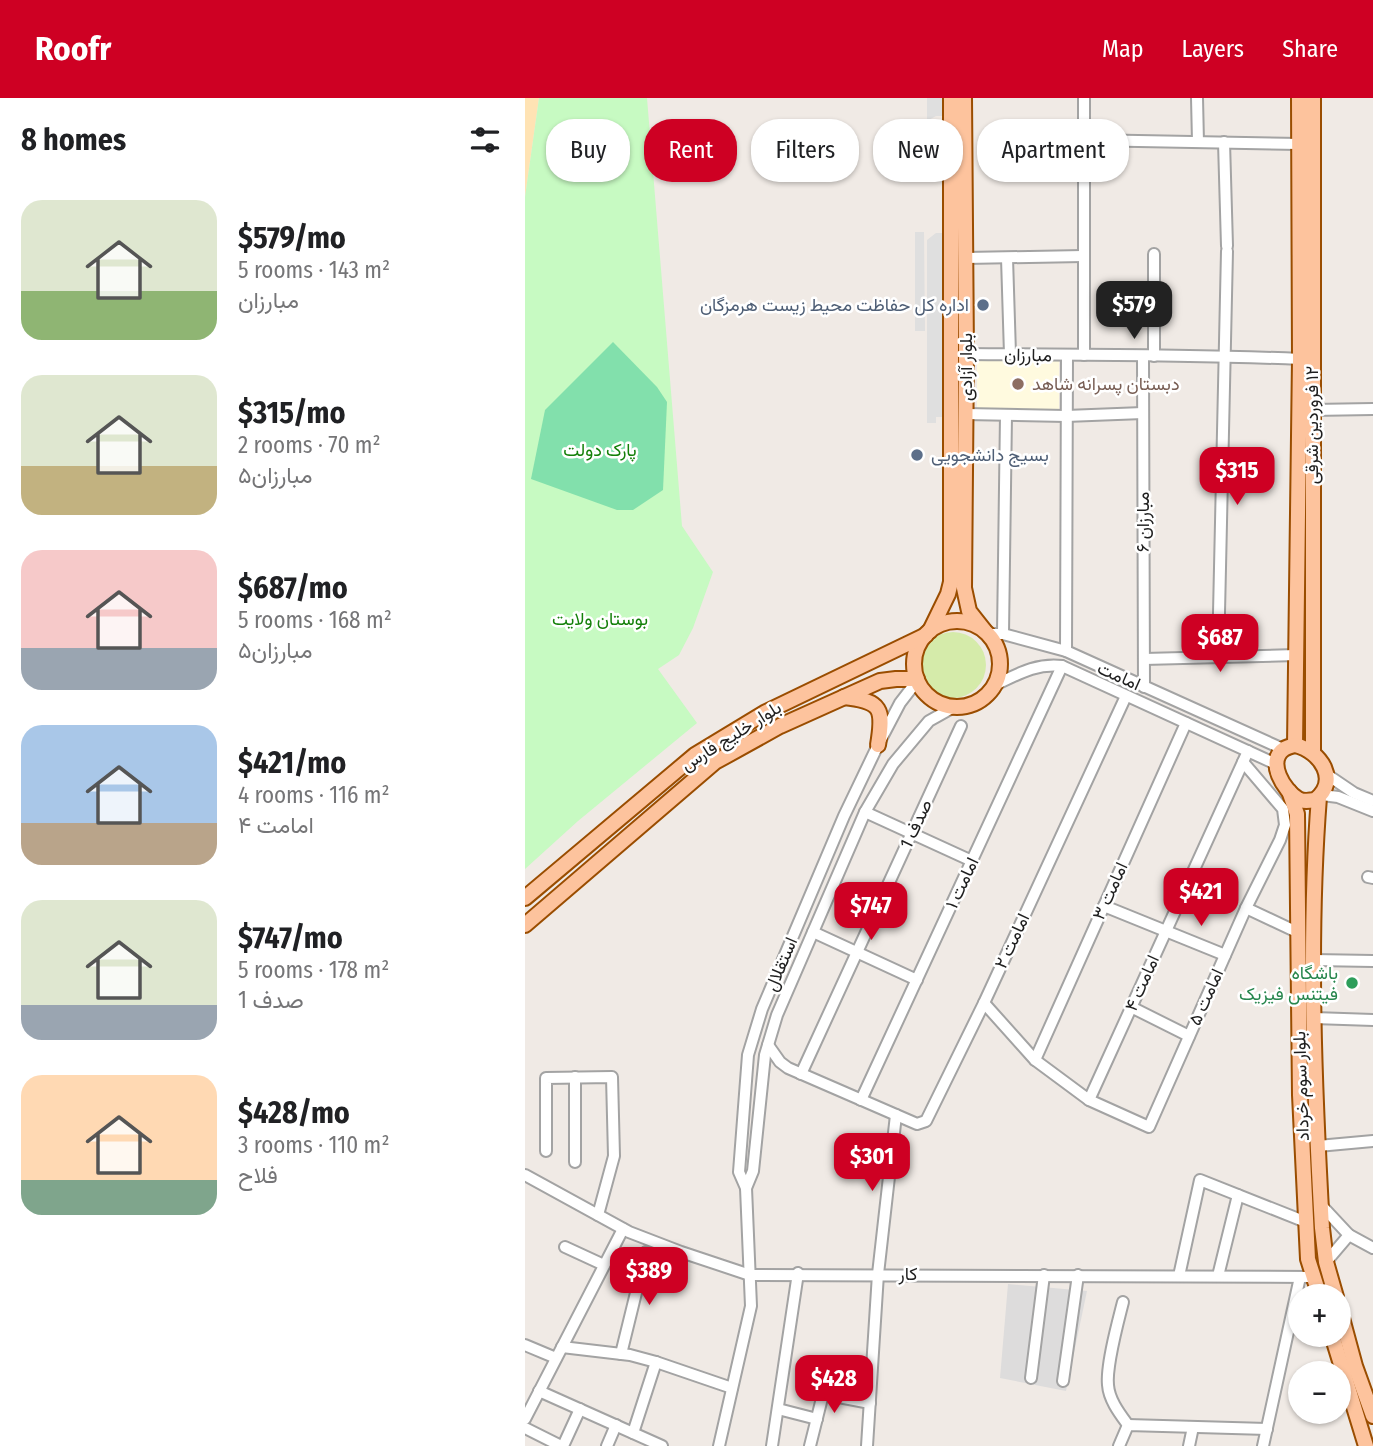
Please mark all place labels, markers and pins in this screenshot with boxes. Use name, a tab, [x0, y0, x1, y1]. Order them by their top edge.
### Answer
pin: $579	[1093, 282, 1175, 341]
place label: اداره کل حفاظت محیط زیست هرمزگان	[700, 294, 969, 316]
marker: اداره کل حفاظت محیط زیست هرمزگان	[975, 297, 991, 313]
place label: دبستان پسرانه شاهد	[1032, 373, 1180, 396]
marker: دبستان پسرانه شاهد	[1010, 376, 1026, 392]
place label: بسیج دانشجویی	[931, 444, 1049, 467]
marker: بسیج دانشجویی	[909, 447, 925, 463]
pin: $315	[1196, 448, 1278, 507]
pin: $687	[1179, 614, 1261, 674]
pin: $421	[1160, 868, 1242, 928]
pin: $747	[830, 882, 912, 942]
place label: باشگاه فیتنس فیزیک	[1239, 962, 1338, 1005]
marker: باشگاه فیتنس فیزیک	[1344, 975, 1360, 991]
pin: $301	[831, 1134, 913, 1193]
pin: $389	[608, 1248, 690, 1307]
pin: $428	[793, 1356, 875, 1415]

